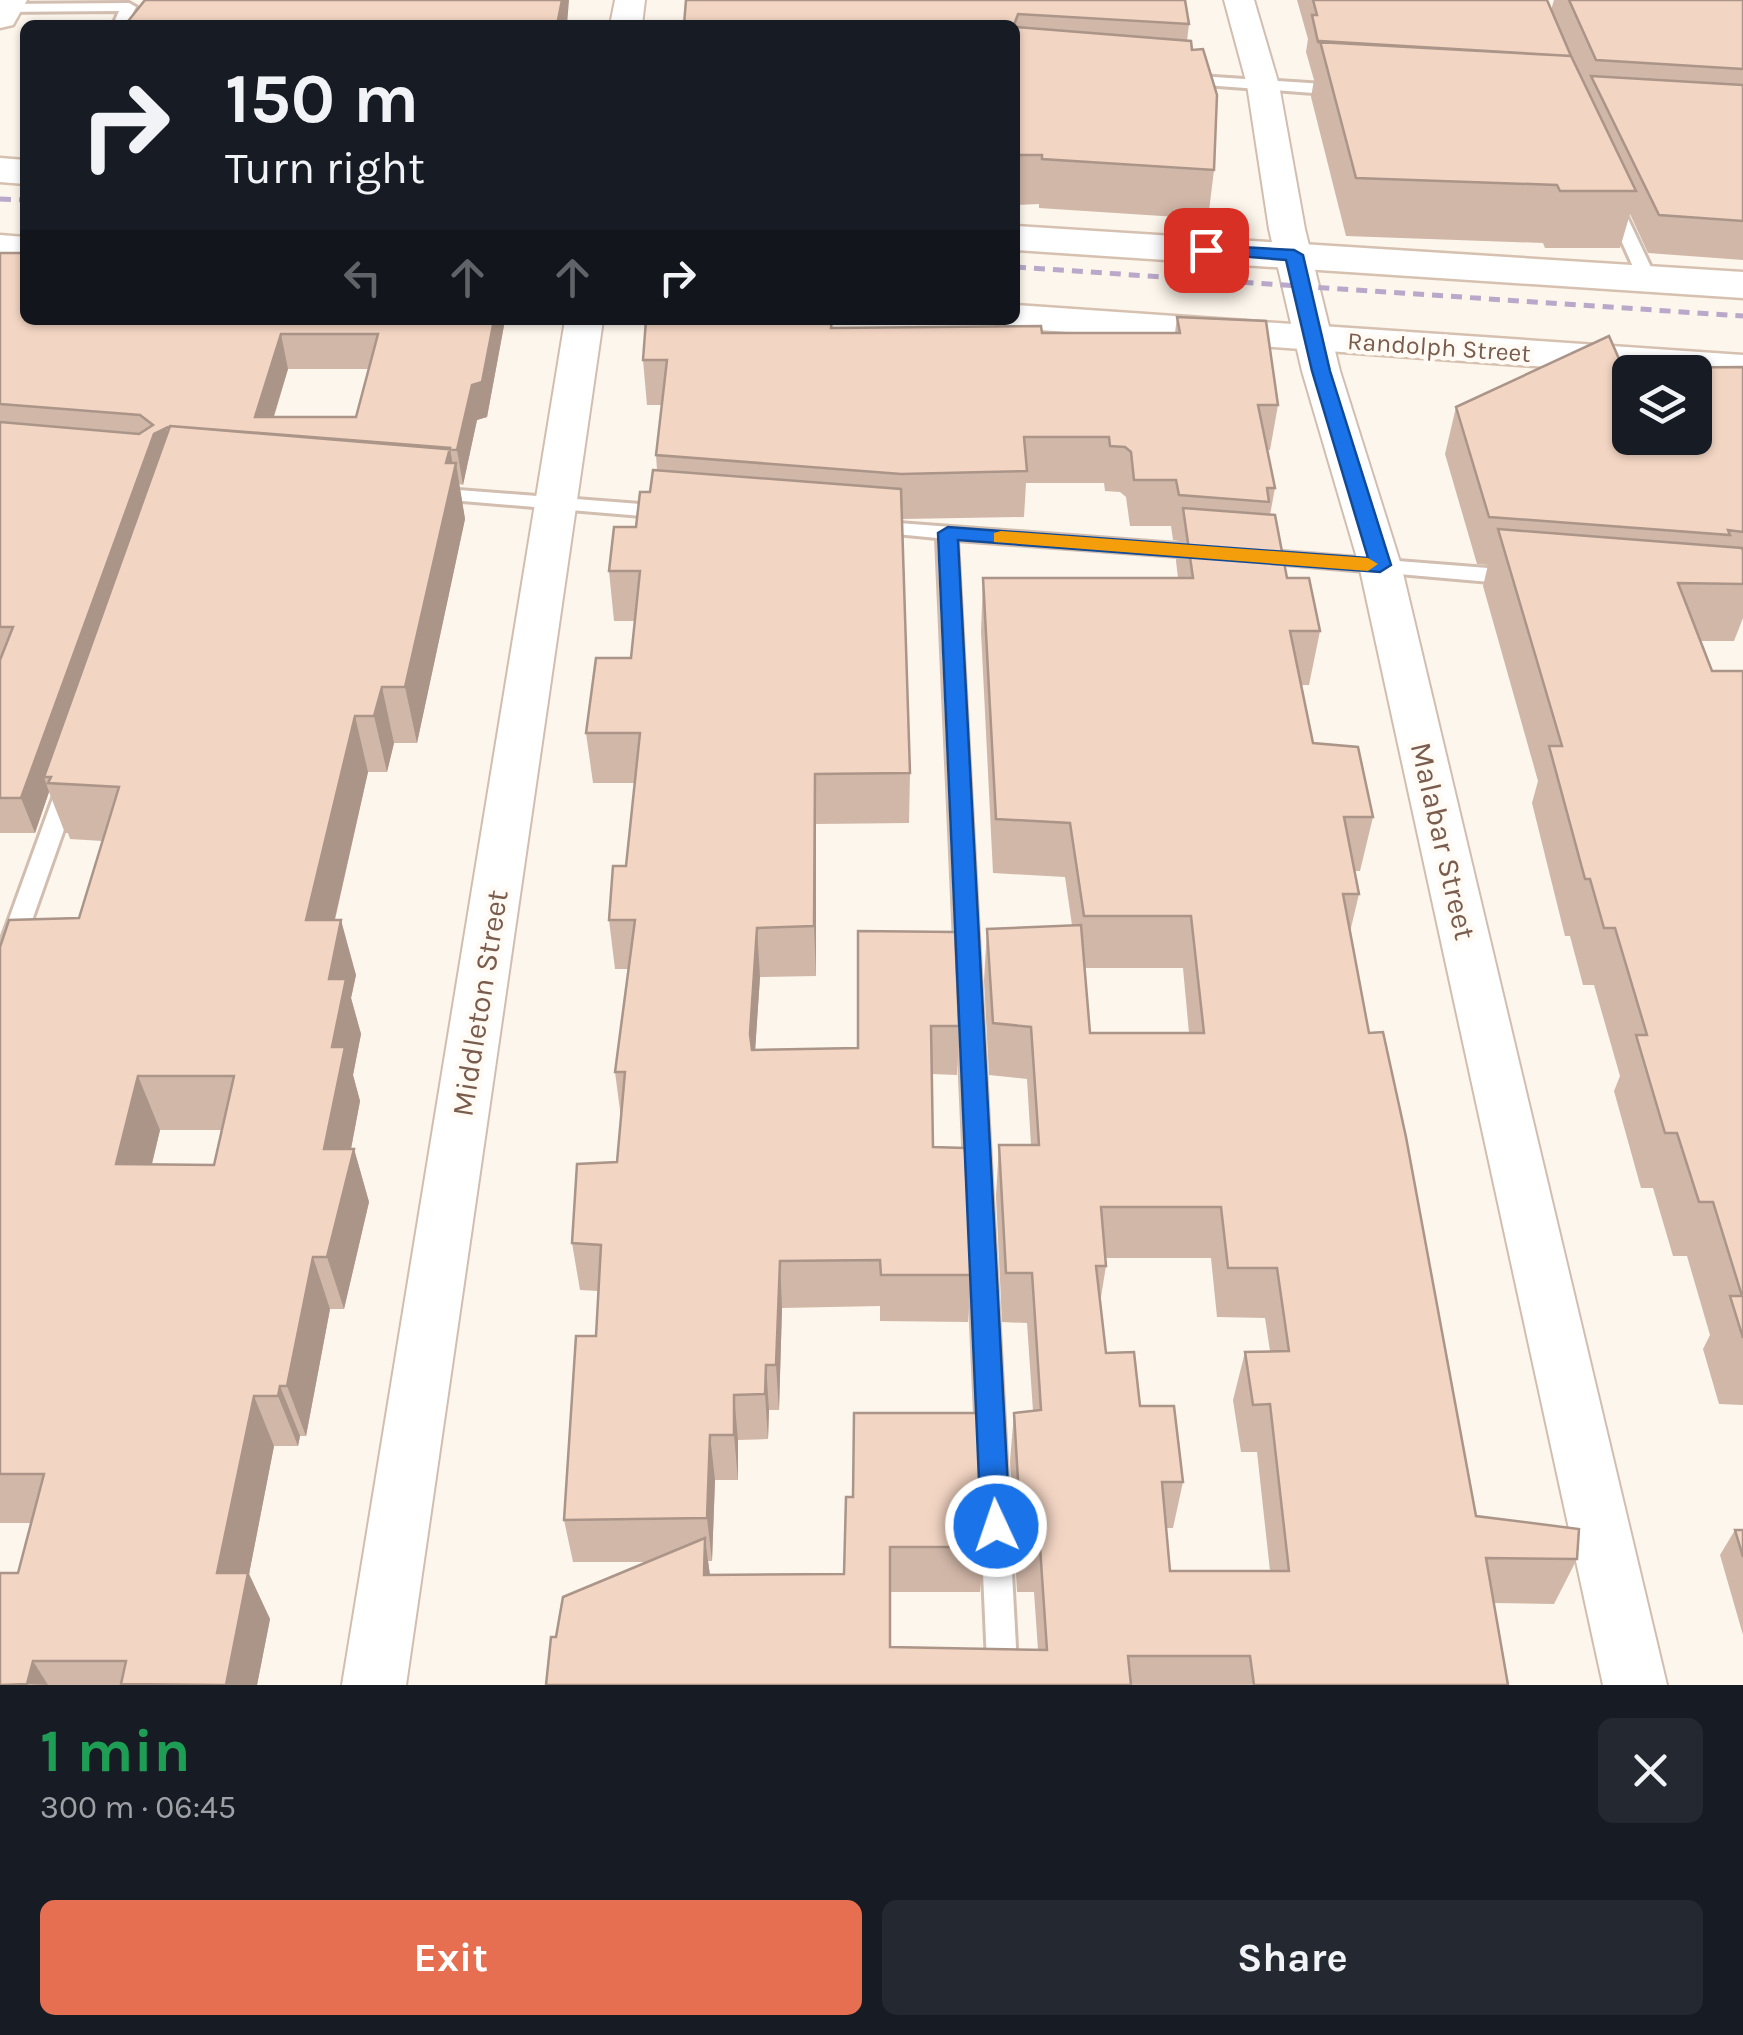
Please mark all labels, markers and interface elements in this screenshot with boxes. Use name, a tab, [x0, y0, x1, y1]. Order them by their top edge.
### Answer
text: 150 m	[225, 58, 419, 140]
icon: right	[60, 60, 190, 190]
text: Turn right	[225, 142, 425, 194]
pin	[1164, 208, 1249, 293]
icon: arrive	[1179, 223, 1234, 278]
icon: left	[335, 250, 390, 305]
icon: ahead	[440, 250, 495, 305]
icon: ahead	[545, 250, 600, 305]
icon: right	[650, 250, 705, 305]
street label: Randolph Street	[1346, 326, 1532, 368]
map controls	[1612, 355, 1712, 455]
button: layers	[1612, 355, 1712, 455]
street label: Malabar Street	[1403, 739, 1483, 943]
street label: Middleton Street	[444, 887, 516, 1119]
position arrow	[944, 1474, 1048, 1578]
text: 1 min	[40, 1716, 191, 1786]
button: close	[1598, 1718, 1703, 1823]
text: 300 m · 06:45	[40, 1789, 236, 1826]
button: Exit	[40, 1900, 862, 2015]
button: Share	[882, 1900, 1703, 2015]

